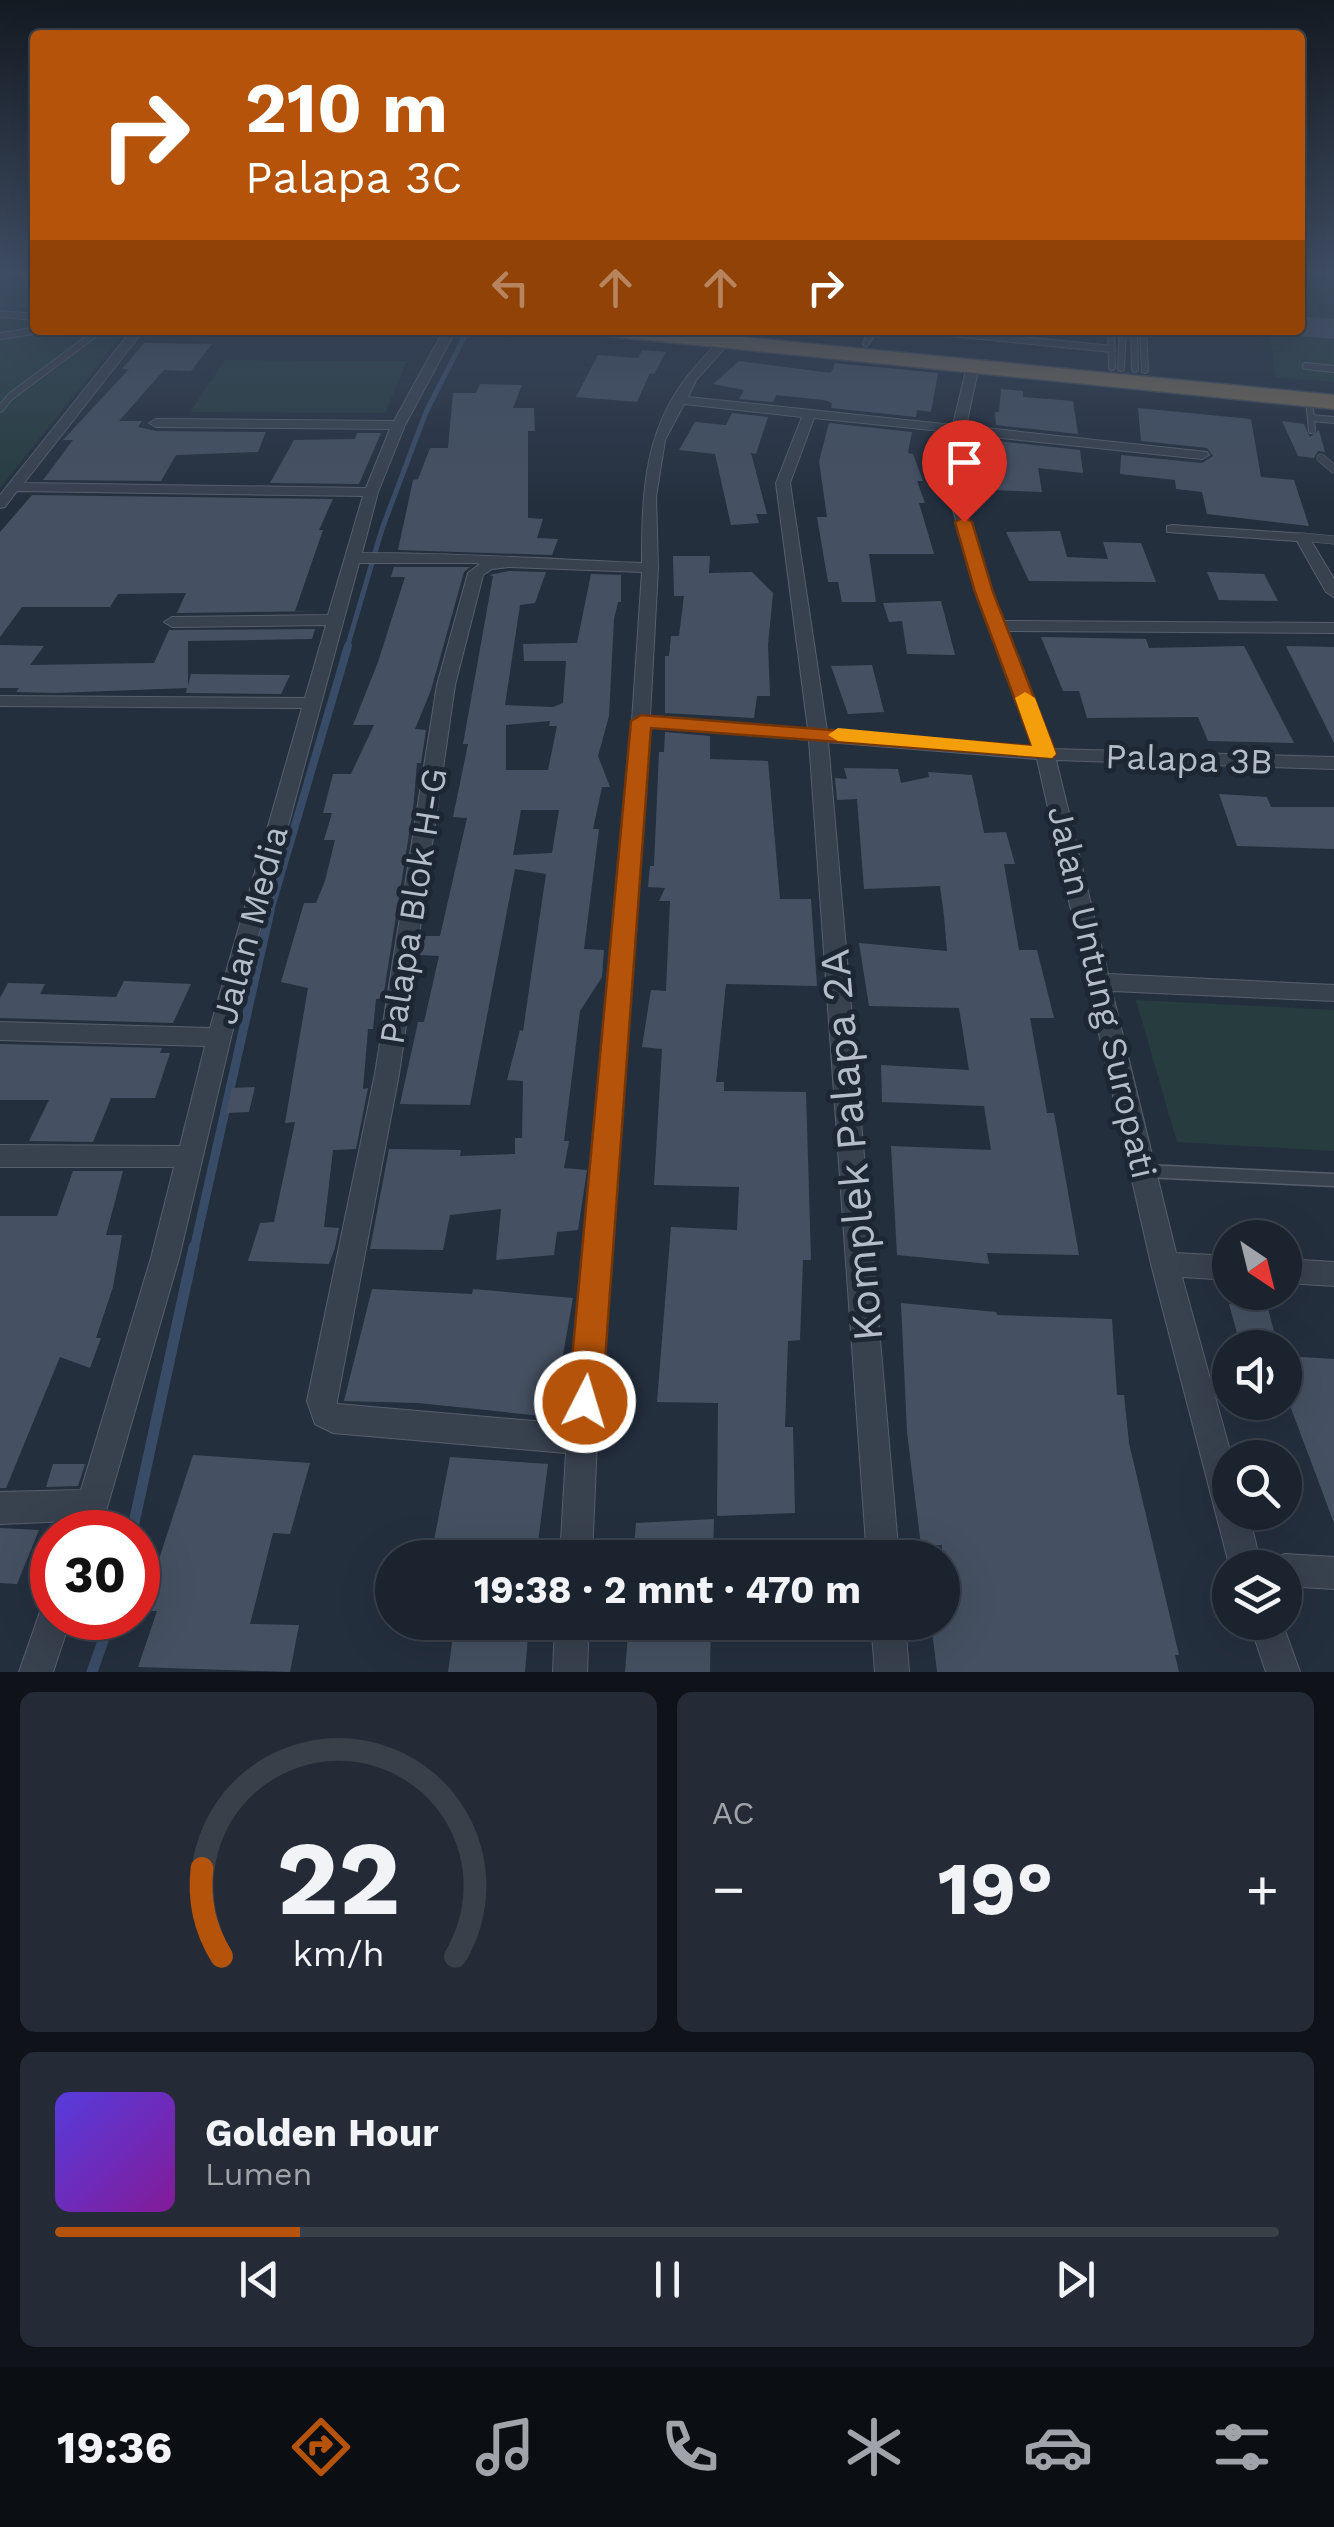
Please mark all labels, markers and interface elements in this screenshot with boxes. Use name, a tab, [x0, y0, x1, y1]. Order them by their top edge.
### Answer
text: 210 m	[245, 67, 448, 149]
icon: right	[80, 70, 210, 200]
text: Palapa 3C	[245, 151, 462, 204]
icon: left	[483, 260, 538, 315]
icon: ahead	[588, 260, 643, 315]
icon: ahead	[693, 260, 748, 315]
icon: right	[798, 260, 853, 315]
pin	[922, 420, 1007, 523]
icon: arrive	[937, 435, 992, 490]
street label: Palapa 3B	[1104, 735, 1274, 783]
street label: Palapa Blok H-G	[370, 765, 456, 1047]
street label: Jalan Untung Suropati	[1039, 802, 1165, 1182]
street label: Jalan Media	[203, 821, 297, 1029]
street label: Komplek Palapa 2A	[809, 947, 893, 1343]
north arrow	[1212, 1220, 1302, 1310]
map controls	[1212, 1220, 1302, 1640]
button: sound	[1212, 1330, 1302, 1420]
position arrow	[533, 1350, 637, 1454]
button: search	[1212, 1440, 1302, 1530]
speed limit sign: 30	[30, 1510, 160, 1640]
button: layers	[1212, 1550, 1302, 1640]
text: 19:38 · 2 mnt · 470 m	[474, 1568, 861, 1612]
text: AC	[712, 1794, 754, 1832]
text: 22	[277, 1817, 400, 1939]
text: 19°	[938, 1844, 1053, 1932]
text: −	[712, 1857, 745, 1921]
text: +	[1246, 1857, 1279, 1921]
text: km/h	[292, 1933, 385, 1975]
text: Golden Hour	[205, 2111, 439, 2155]
text: Lumen	[205, 2155, 312, 2193]
icon: previous	[232, 2252, 287, 2307]
icon: pause	[640, 2252, 695, 2307]
icon: next	[1048, 2252, 1103, 2307]
icon: directions	[286, 2412, 356, 2482]
icon: music	[470, 2412, 540, 2482]
icon: phone	[655, 2412, 725, 2482]
icon: climate	[839, 2412, 909, 2482]
icon: car	[1023, 2412, 1093, 2482]
icon: filters	[1207, 2412, 1277, 2482]
text: 19:36	[57, 2421, 172, 2474]

